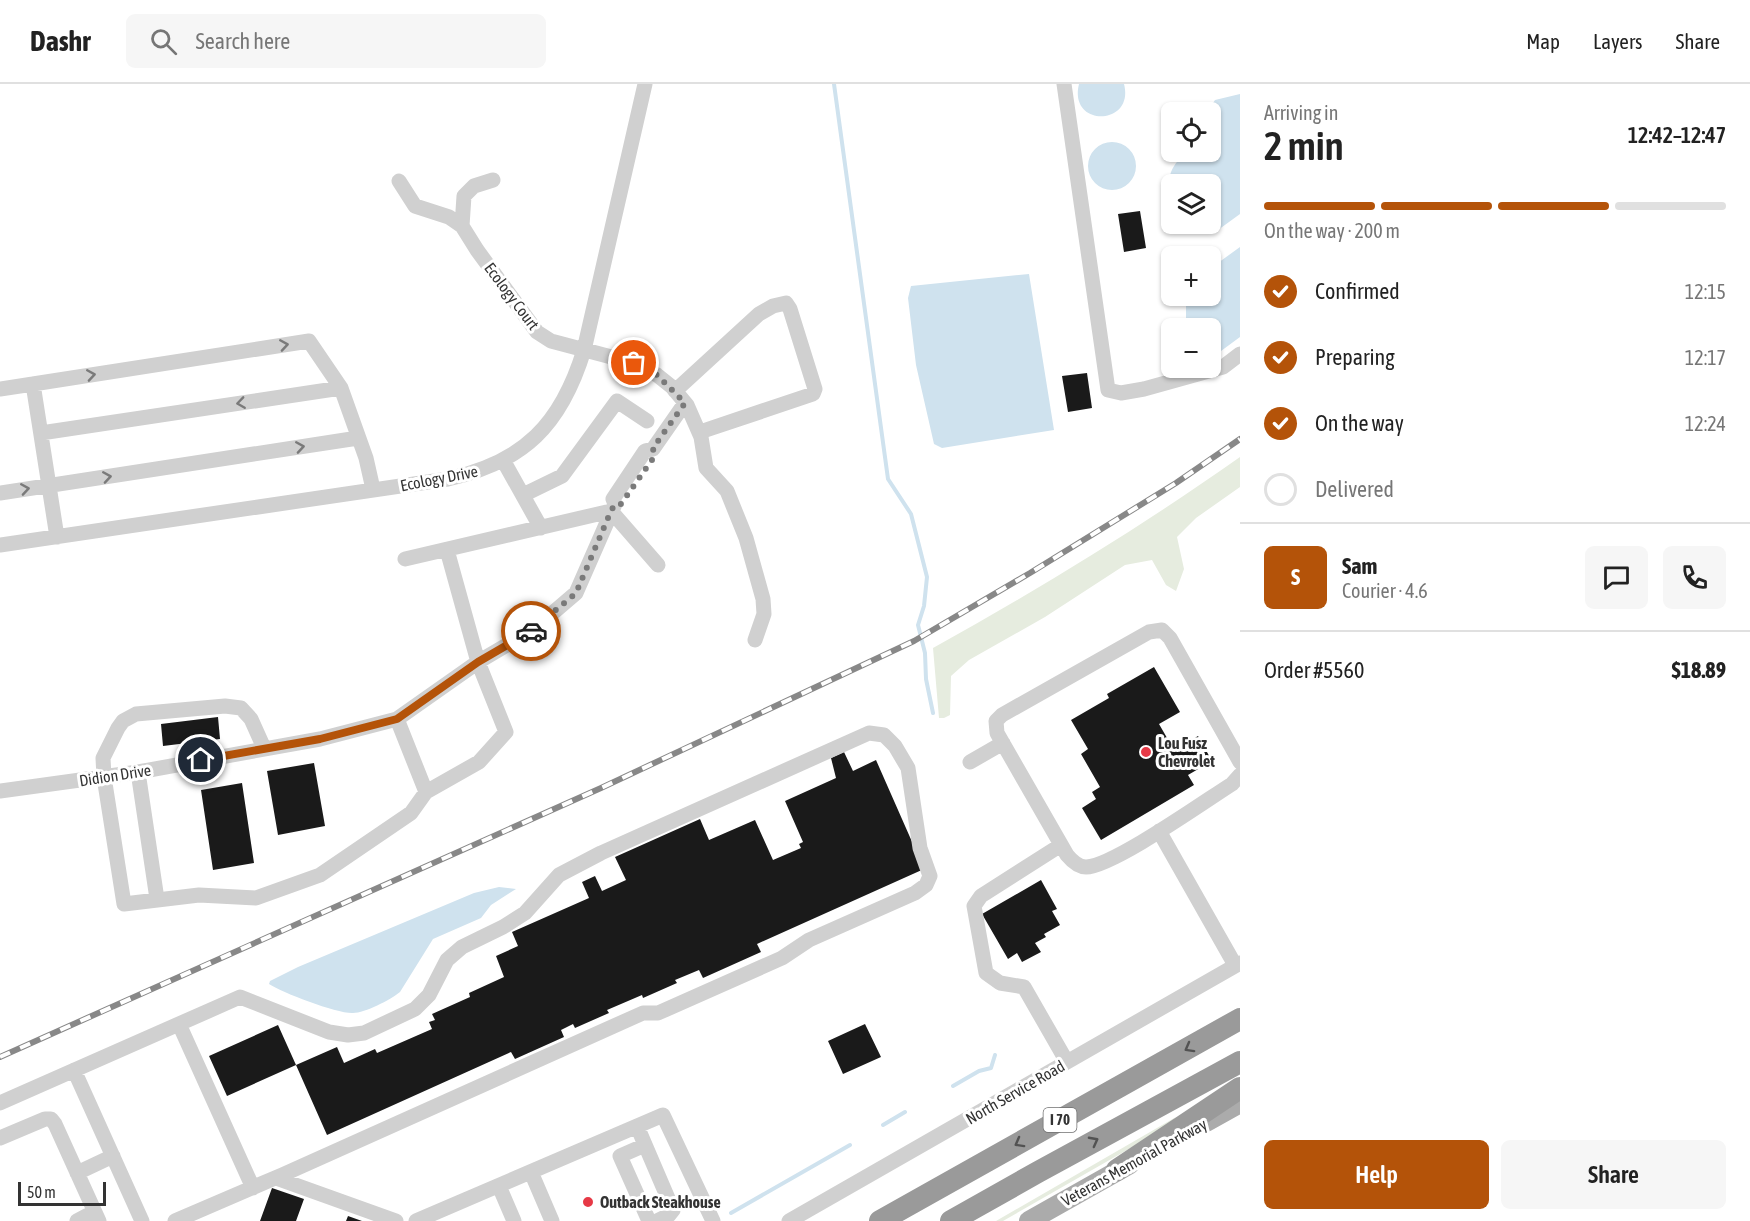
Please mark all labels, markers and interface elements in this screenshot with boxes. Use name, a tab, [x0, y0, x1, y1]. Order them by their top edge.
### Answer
search box	[126, 14, 546, 68]
text: Dashr	[30, 25, 90, 57]
icon: search	[147, 25, 180, 58]
text: Search here	[195, 28, 290, 54]
text: Map	[1526, 29, 1560, 53]
text: Layers	[1593, 29, 1643, 53]
text: Share	[1676, 29, 1720, 53]
text: Arriving in	[1264, 101, 1338, 124]
map controls	[1161, 102, 1221, 378]
button: locate	[1161, 102, 1221, 162]
text: 12:42–12:47	[1628, 122, 1726, 148]
text: 2 min	[1264, 124, 1344, 168]
button: layers	[1161, 174, 1221, 234]
text: On the way · 200 m	[1264, 219, 1400, 242]
button: +	[1161, 246, 1221, 306]
street label: Ecology Court	[480, 259, 543, 334]
icon: check	[1264, 275, 1297, 308]
text: Confirmed	[1315, 278, 1400, 304]
text: 12:15	[1685, 280, 1726, 303]
button: −	[1161, 318, 1221, 378]
pin	[608, 337, 659, 388]
one-way arrow	[279, 340, 288, 352]
icon: check	[1264, 341, 1297, 374]
text: Preparing	[1315, 344, 1395, 370]
icon: bag	[617, 346, 650, 379]
text: 12:17	[1685, 346, 1726, 369]
one-way arrow	[86, 369, 96, 382]
one-way arrow	[237, 396, 246, 408]
icon: check	[1264, 407, 1297, 440]
text: On the way	[1315, 410, 1404, 436]
text: 12:24	[1685, 412, 1726, 435]
one-way arrow	[295, 441, 304, 453]
street label: Ecology Drive	[399, 462, 479, 495]
one-way arrow	[102, 471, 112, 483]
text: Delivered	[1315, 476, 1394, 502]
one-way arrow	[20, 484, 29, 496]
button: chat	[1585, 546, 1648, 609]
button: phone	[1663, 546, 1726, 609]
text: Sam	[1342, 553, 1377, 579]
text: S	[1291, 564, 1300, 590]
text: Courier · 4.6	[1342, 579, 1428, 602]
courier	[501, 601, 561, 661]
icon: car	[515, 615, 548, 648]
text: Order #5560	[1264, 657, 1364, 683]
text: $18.89	[1671, 657, 1726, 683]
pin	[175, 734, 226, 785]
place label: Lou Fusz Chevrolet	[1158, 734, 1215, 770]
icon: home	[184, 743, 217, 776]
marker: Lou Fusz Chevrolet	[1139, 745, 1153, 759]
street label: Didion Drive	[78, 760, 152, 790]
one-way arrow	[1185, 1041, 1195, 1052]
street label: North Service Road	[962, 1056, 1068, 1128]
road number: I 70	[1044, 1108, 1076, 1132]
street label: Veterans Memorial Parkway	[1058, 1114, 1211, 1210]
one-way arrow	[1015, 1136, 1025, 1147]
one-way arrow	[1088, 1137, 1098, 1148]
button: Help	[1264, 1140, 1489, 1209]
button: Share	[1501, 1140, 1726, 1209]
scale bar	[18, 1179, 106, 1206]
text: 50 m	[27, 1183, 56, 1201]
place label: Outback Steakhouse	[600, 1193, 721, 1211]
marker: Outback Steakhouse	[581, 1195, 595, 1209]

